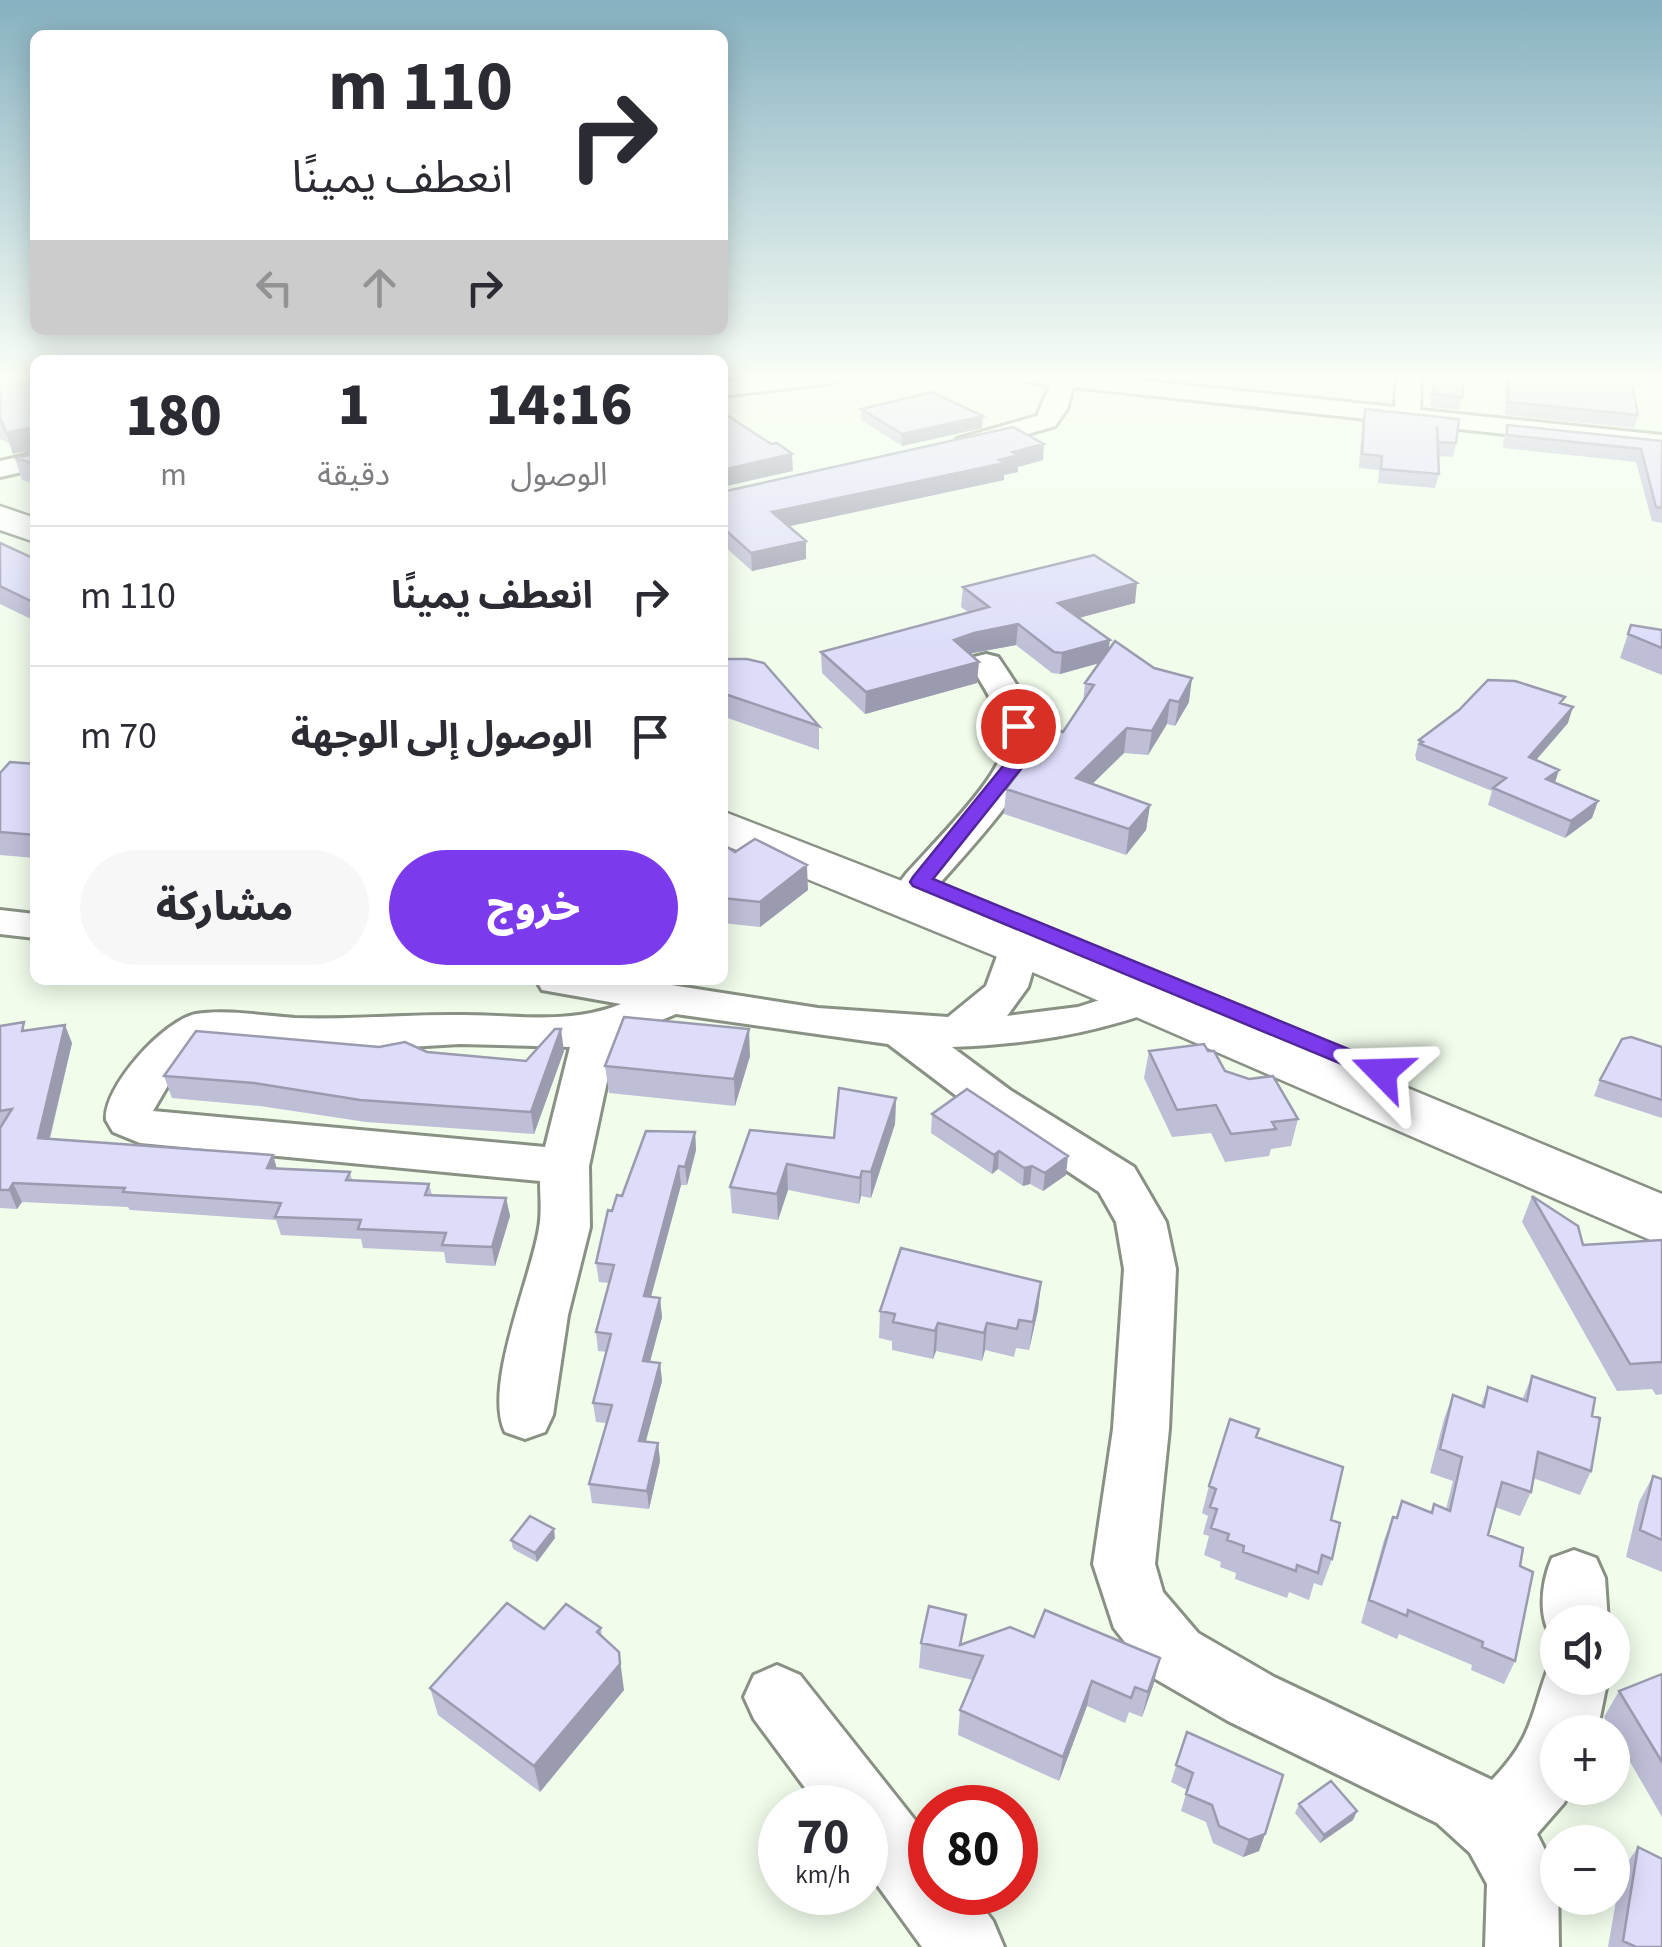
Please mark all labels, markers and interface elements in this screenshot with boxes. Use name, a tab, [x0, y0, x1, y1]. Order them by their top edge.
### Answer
text: 110 m	[328, 37, 513, 137]
icon: right	[548, 70, 678, 200]
text: انعطف يمينًا	[292, 146, 513, 210]
icon: left	[247, 260, 302, 315]
icon: ahead	[352, 260, 407, 315]
icon: right	[457, 260, 512, 315]
text: 1	[338, 363, 370, 448]
text: 14:16	[486, 363, 632, 448]
text: 180	[126, 374, 222, 459]
text: m	[160, 452, 187, 498]
text: دقيقة	[317, 452, 390, 498]
text: الوصول	[510, 452, 608, 498]
text: 110 m	[80, 569, 176, 623]
text: انعطف يمينًا	[391, 569, 593, 623]
icon: right	[623, 569, 678, 624]
pin	[976, 684, 1061, 769]
icon: arrive	[991, 699, 1046, 754]
text: 70 m	[80, 709, 157, 763]
text: الوصول إلى الوجهة	[291, 709, 593, 763]
icon: arrive	[623, 709, 678, 764]
button: مشاركة	[80, 850, 369, 965]
button: خروج	[389, 850, 678, 965]
position arrow	[1330, 1020, 1434, 1124]
map controls	[1540, 1605, 1630, 1915]
button: sound	[1540, 1605, 1630, 1695]
button: +	[1540, 1715, 1630, 1805]
speed limit sign: 80	[908, 1785, 1038, 1915]
text: 70	[797, 1802, 849, 1873]
button: −	[1540, 1825, 1630, 1915]
text: km/h	[795, 1857, 851, 1893]

